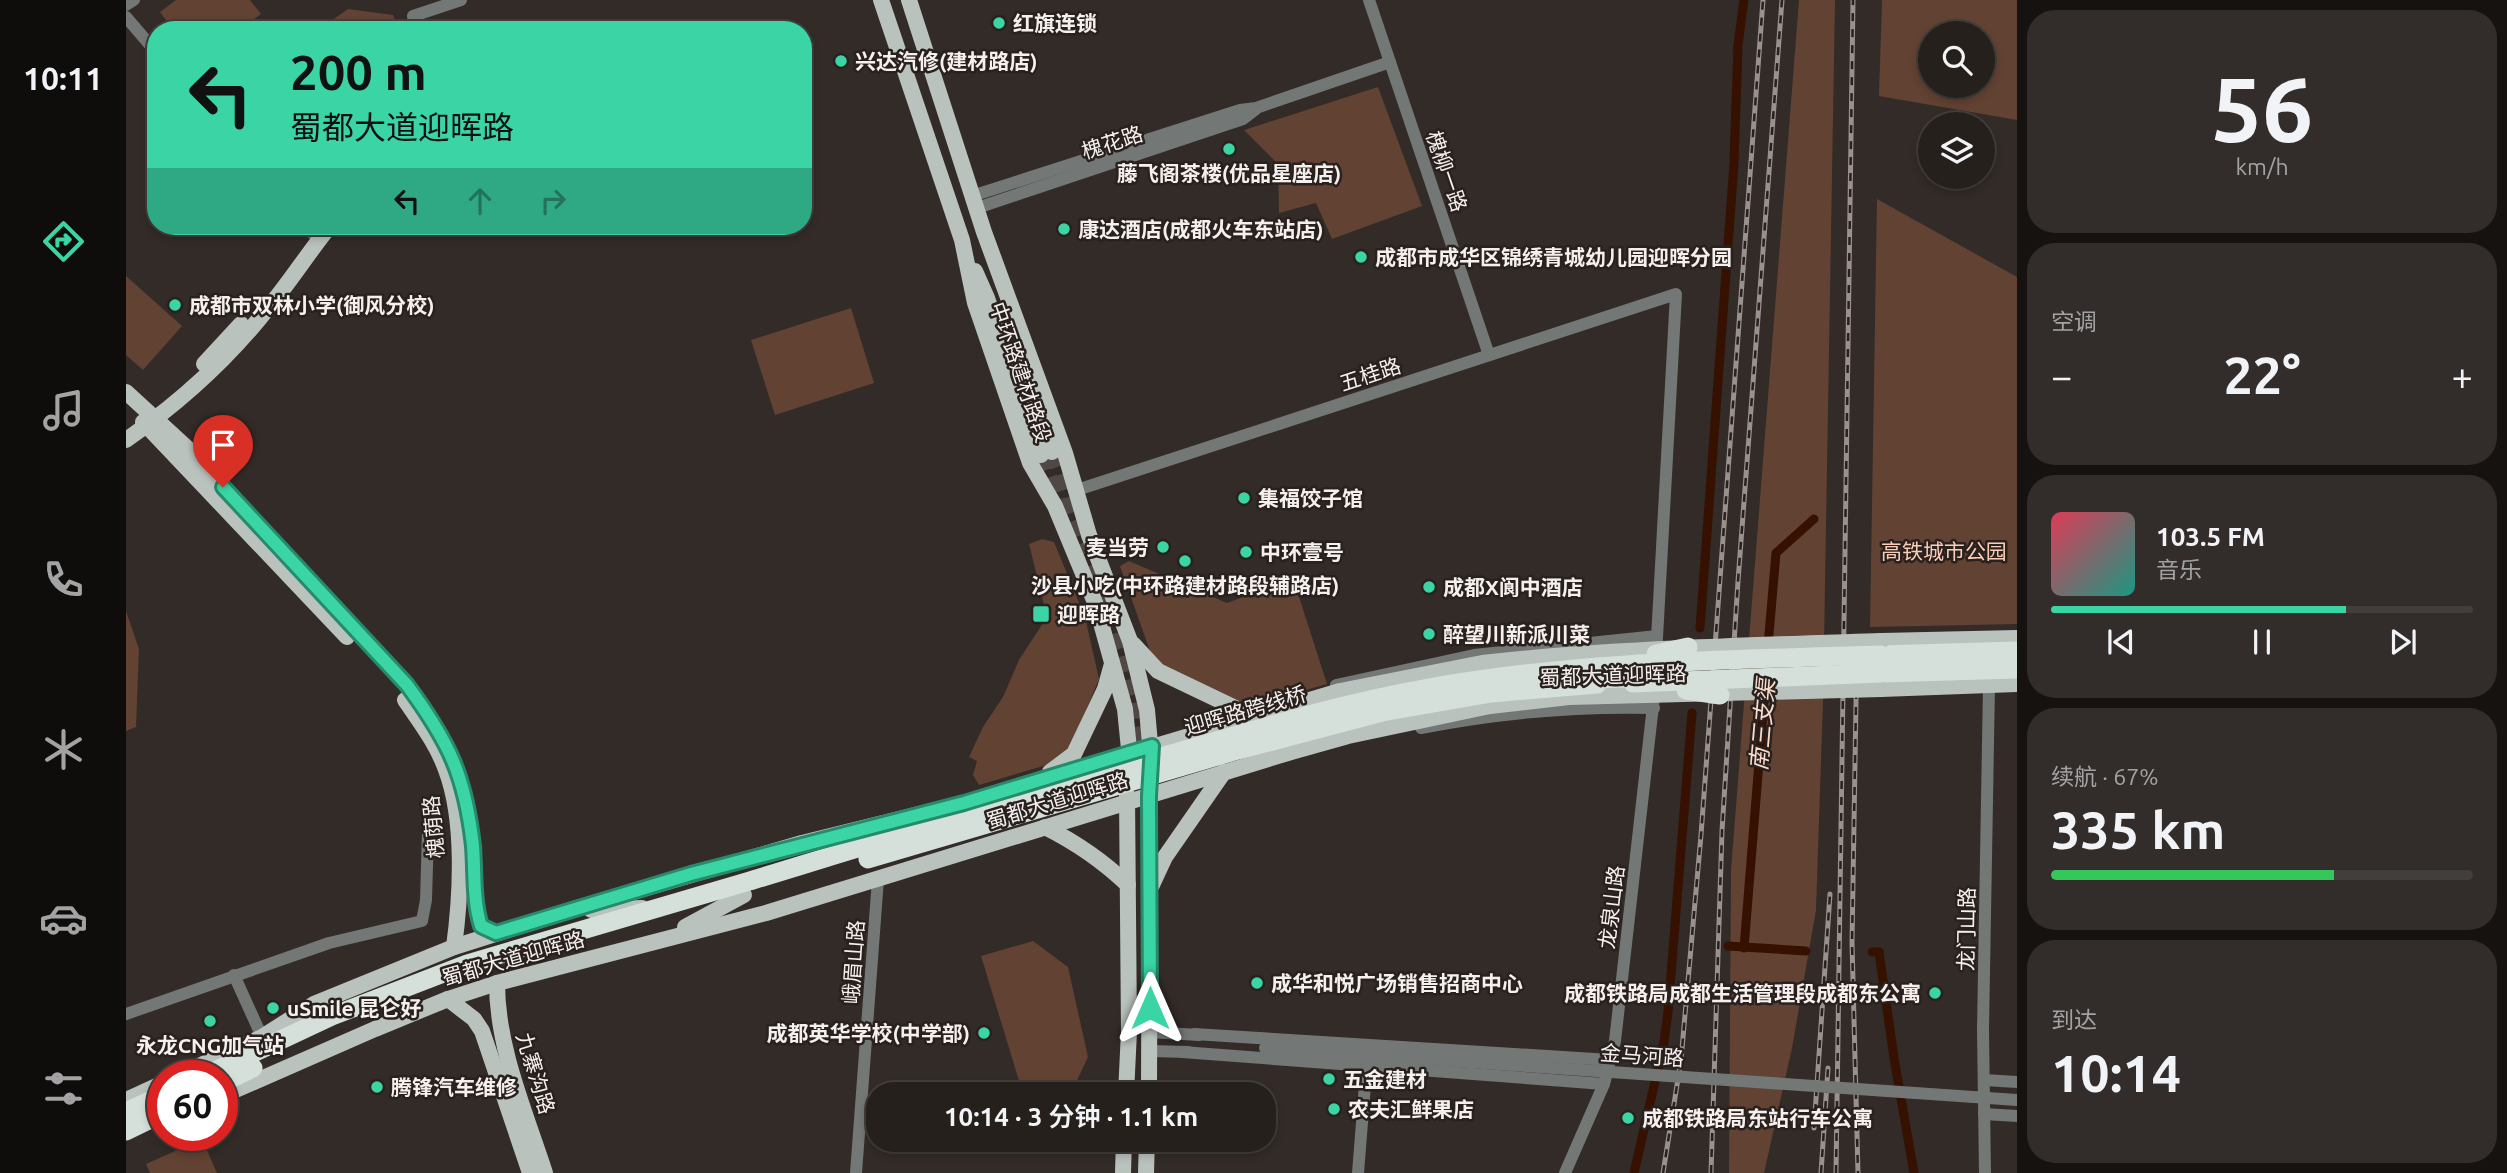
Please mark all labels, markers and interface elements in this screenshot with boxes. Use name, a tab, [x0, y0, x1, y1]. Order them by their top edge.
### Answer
place label: 红旗连锁	[1013, 11, 1097, 35]
marker: 红旗连锁	[991, 15, 1007, 31]
map controls	[1918, 21, 1995, 189]
button: search	[1918, 21, 1995, 98]
text: 200 m	[290, 44, 427, 99]
icon: left	[175, 49, 266, 140]
place label: 兴达汽修(建材路店)	[855, 49, 1038, 73]
marker: 兴达汽修(建材路店)	[833, 53, 849, 69]
text: 56	[2211, 57, 2313, 159]
text: 10:11	[23, 60, 103, 96]
text: 蜀都大道迎晖路	[290, 109, 514, 145]
button: layers	[1918, 112, 1995, 189]
street label: 槐花路	[1078, 121, 1146, 163]
street label: 槐柳一路	[1422, 127, 1472, 215]
marker: 藤飞阁茶楼(优品星座店)	[1221, 141, 1237, 157]
text: km/h	[2235, 154, 2289, 179]
place label: 藤飞阁茶楼(优品星座店)	[1117, 161, 1341, 185]
icon: left	[388, 182, 426, 220]
icon: ahead	[461, 182, 499, 220]
icon: right	[534, 182, 572, 220]
icon: directions	[39, 217, 88, 266]
place label: 康达酒店(成都火车东站店)	[1078, 217, 1324, 241]
marker: 康达酒店(成都火车东站店)	[1056, 221, 1072, 237]
place label: 成都市成华区锦绣青城幼儿园迎晖分园	[1375, 245, 1732, 269]
marker: 成都市成华区锦绣青城幼儿园迎晖分园	[1353, 249, 1369, 265]
place label: 成都市双林小学(御风分校)	[189, 293, 435, 317]
marker: 成都市双林小学(御风分校)	[167, 297, 183, 313]
street label: 中环路建材路段	[986, 299, 1056, 445]
text: 空调	[2051, 309, 2097, 334]
text: 22°	[2223, 346, 2301, 404]
street label: 五桂路	[1336, 353, 1404, 395]
text: −	[2051, 355, 2072, 397]
text: +	[2452, 355, 2473, 397]
icon: music	[39, 386, 88, 435]
pin	[193, 415, 253, 487]
icon: arrive	[204, 426, 242, 464]
place label: 集福饺子馆	[1258, 486, 1363, 510]
marker: 集福饺子馆	[1236, 490, 1252, 506]
text: 103.5 FM	[2156, 522, 2265, 551]
place label: 麦当劳	[1086, 535, 1149, 559]
marker: 麦当劳	[1155, 539, 1171, 555]
park label: 高铁城市公园	[1881, 539, 2007, 563]
place label: 中环壹号	[1260, 540, 1344, 564]
marker: 中环壹号	[1238, 544, 1254, 560]
marker: 沙县小吃(中环路建材路段辅路店)	[1177, 553, 1193, 569]
icon: phone	[39, 555, 88, 604]
text: 音乐	[2156, 557, 2202, 582]
place label: 沙县小吃(中环路建材路段辅路店)	[1031, 573, 1339, 597]
place label: 成都X阆中酒店	[1443, 575, 1583, 599]
marker: 成都X阆中酒店	[1421, 579, 1437, 595]
place label: 迎晖路	[1057, 602, 1120, 626]
marker: 迎晖路	[1031, 604, 1051, 624]
place label: 醉望川新派川菜	[1443, 622, 1590, 646]
icon: previous	[2102, 623, 2140, 661]
icon: pause	[2243, 623, 2281, 661]
icon: next	[2384, 623, 2422, 661]
marker: 醉望川新派川菜	[1421, 626, 1437, 642]
street label: 蜀都大道迎晖路	[1539, 660, 1687, 690]
water label: 南三支渠	[1746, 675, 1779, 772]
street label: 迎晖路跨线桥	[1181, 681, 1309, 739]
icon: climate	[39, 725, 88, 774]
text: 续航 · 67%	[2051, 764, 2158, 789]
street label: 蜀都大道迎晖路	[983, 767, 1131, 833]
street label: 槐荫路	[418, 795, 448, 859]
text: 335 km	[2051, 801, 2225, 859]
street label: 龙泉山路	[1594, 864, 1628, 950]
street label: 龙门山路	[1953, 887, 1979, 971]
icon: car	[39, 894, 88, 943]
street label: 峨眉山路	[838, 919, 868, 1005]
street label: 蜀都大道迎晖路	[439, 926, 587, 990]
position arrow	[1113, 971, 1187, 1045]
place label: 成华和悦广场销售招商中心	[1271, 971, 1523, 995]
marker: 成华和悦广场销售招商中心	[1249, 975, 1265, 991]
place label: 成都铁路局成都生活管理段成都东公寓	[1564, 981, 1921, 1005]
marker: 成都铁路局成都生活管理段成都东公寓	[1927, 985, 1943, 1001]
place label: uSmile 昆仑好	[287, 996, 422, 1020]
marker: uSmile 昆仑好	[265, 1000, 281, 1016]
text: 到达	[2051, 1007, 2097, 1032]
marker: 永龙CNG加气站	[202, 1013, 218, 1029]
place label: 成都英华学校(中学部)	[766, 1021, 970, 1045]
marker: 成都英华学校(中学部)	[976, 1025, 992, 1041]
street label: 九寨沟路	[512, 1029, 560, 1117]
place label: 永龙CNG加气站	[136, 1033, 284, 1057]
street label: 金马河路	[1599, 1040, 1685, 1070]
text: 10:14	[2051, 1044, 2181, 1102]
speed limit sign: 60	[147, 1060, 238, 1151]
icon: filters	[39, 1064, 88, 1113]
place label: 五金建材	[1343, 1067, 1427, 1091]
marker: 五金建材	[1321, 1071, 1337, 1087]
place label: 腾锋汽车维修	[391, 1075, 517, 1099]
marker: 腾锋汽车维修	[369, 1079, 385, 1095]
place label: 农夫汇鲜果店	[1348, 1097, 1474, 1121]
marker: 农夫汇鲜果店	[1326, 1101, 1342, 1117]
text: 10:14 · 3 分钟 · 1.1 km	[944, 1102, 1198, 1131]
place label: 成都铁路局东站行车公寓	[1642, 1106, 1873, 1130]
marker: 成都铁路局东站行车公寓	[1620, 1110, 1636, 1126]

